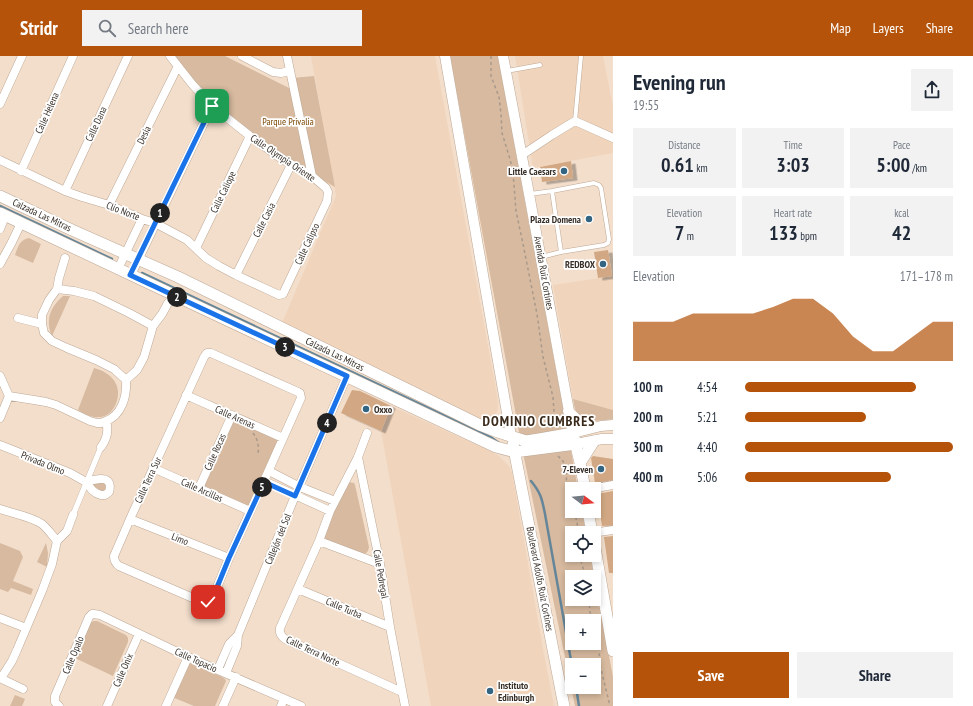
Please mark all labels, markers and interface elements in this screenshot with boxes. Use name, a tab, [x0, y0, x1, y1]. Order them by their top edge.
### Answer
search box	[82, 10, 362, 46]
text: Stridr	[20, 16, 58, 40]
icon: search	[96, 17, 118, 39]
text: Search here	[128, 19, 189, 38]
text: Map	[830, 19, 851, 37]
text: Layers	[873, 19, 904, 37]
text: Share	[926, 19, 953, 37]
text: Evening run	[633, 68, 726, 96]
button: share	[911, 69, 953, 111]
pin	[195, 89, 229, 123]
street label: Calle Helena	[32, 90, 62, 136]
icon: arrive	[201, 95, 223, 117]
text: 19:55	[633, 97, 659, 114]
street label: Calle Dana	[82, 104, 110, 144]
park label: Parque Privalia	[262, 115, 314, 128]
street label: Desia	[134, 124, 154, 146]
street label: Calle Olympia Oriente	[248, 131, 318, 185]
text: Distance	[668, 138, 701, 152]
text: Time	[783, 138, 803, 152]
text: Pace	[893, 138, 910, 152]
text: 0.61	[661, 152, 694, 178]
text: 3:03	[776, 152, 810, 178]
text: 5:00	[876, 152, 910, 178]
text: km	[694, 161, 708, 175]
text: /km	[910, 161, 927, 175]
place label: Little Caesars	[508, 165, 556, 178]
marker: Little Caesars	[559, 166, 569, 176]
street label: Calle Caliope	[207, 169, 239, 215]
street label: Calzada Las Mitras	[10, 196, 74, 235]
street label: Clío Norte	[104, 199, 142, 223]
street label: Calle Casia	[250, 200, 278, 240]
pin: 1	[150, 203, 170, 223]
text: 1	[157, 206, 163, 220]
text: Elevation	[667, 206, 702, 220]
text: Heart rate	[774, 206, 812, 220]
text: kcal	[894, 206, 909, 220]
place label: Plaza Domena	[530, 213, 581, 226]
marker: Plaza Domena	[584, 214, 594, 224]
text: 7	[675, 220, 684, 246]
text: 133	[769, 220, 798, 246]
text: 42	[892, 220, 911, 246]
street label: Calle Calipso	[292, 221, 322, 267]
text: m	[684, 229, 694, 243]
text: bpm	[798, 229, 817, 243]
street label: Avenida Ruiz Cortines	[531, 235, 557, 311]
place label: REDBOX	[565, 258, 596, 271]
marker: REDBOX	[598, 259, 608, 269]
text: Elevation	[633, 268, 675, 285]
text: 171–178 m	[900, 268, 953, 285]
pin: 2	[167, 287, 187, 307]
text: 2	[174, 290, 180, 304]
street label: Calzada Las Mitras	[304, 334, 367, 374]
pin: 3	[275, 337, 295, 357]
text: 3	[282, 340, 288, 354]
text: 100 m	[633, 379, 663, 396]
text: 4:54	[697, 379, 717, 396]
street label: Calle Arenas	[213, 402, 258, 432]
place label: Oxxo	[374, 403, 393, 416]
marker: Oxxo	[361, 404, 371, 414]
text: 200 m	[633, 409, 663, 426]
text: 5:21	[697, 409, 717, 426]
district label: DOMINIO CUMBRES	[483, 412, 596, 430]
pin: 4	[317, 413, 337, 433]
text: 4	[324, 416, 330, 430]
street label: Calle Rocas	[201, 431, 229, 472]
text: 300 m	[633, 439, 663, 456]
text: 4:40	[697, 439, 717, 456]
street label: Privada Olmo	[19, 448, 67, 478]
street label: Calle Terra Sur	[132, 455, 164, 505]
place label: 7-Eleven	[562, 463, 594, 476]
marker: 7-Eleven	[596, 464, 606, 474]
text: 400 m	[633, 469, 663, 486]
text: 5:06	[697, 469, 717, 486]
street label: Calle Arcillas	[179, 475, 225, 505]
pin: 5	[252, 477, 272, 497]
text: 5	[259, 480, 265, 494]
north arrow	[565, 482, 601, 518]
map controls	[565, 482, 601, 694]
street label: Callejón del Sol	[262, 511, 294, 566]
street label: Boulevard Adolfo Ruiz Cortines	[523, 526, 557, 633]
button: locate	[565, 526, 601, 562]
street label: Limo	[170, 530, 190, 548]
street label: Calle Pedregal	[370, 549, 392, 600]
button: layers	[565, 570, 601, 606]
pin	[191, 585, 225, 619]
icon: check	[197, 591, 219, 613]
street label: Calle Turba	[324, 595, 364, 621]
button: +	[565, 614, 601, 650]
street label: Calle Terra Norte	[284, 633, 342, 669]
street label: Calle Opalo	[59, 634, 87, 676]
street label: Calle Topacio	[173, 645, 219, 675]
street label: Calle Onix	[110, 651, 136, 689]
button: Save	[633, 652, 789, 698]
button: Share	[797, 652, 953, 698]
button: −	[565, 658, 601, 694]
place label: Instituto Edinburgh	[498, 679, 535, 704]
marker: Instituto Edinburgh	[485, 686, 495, 696]

